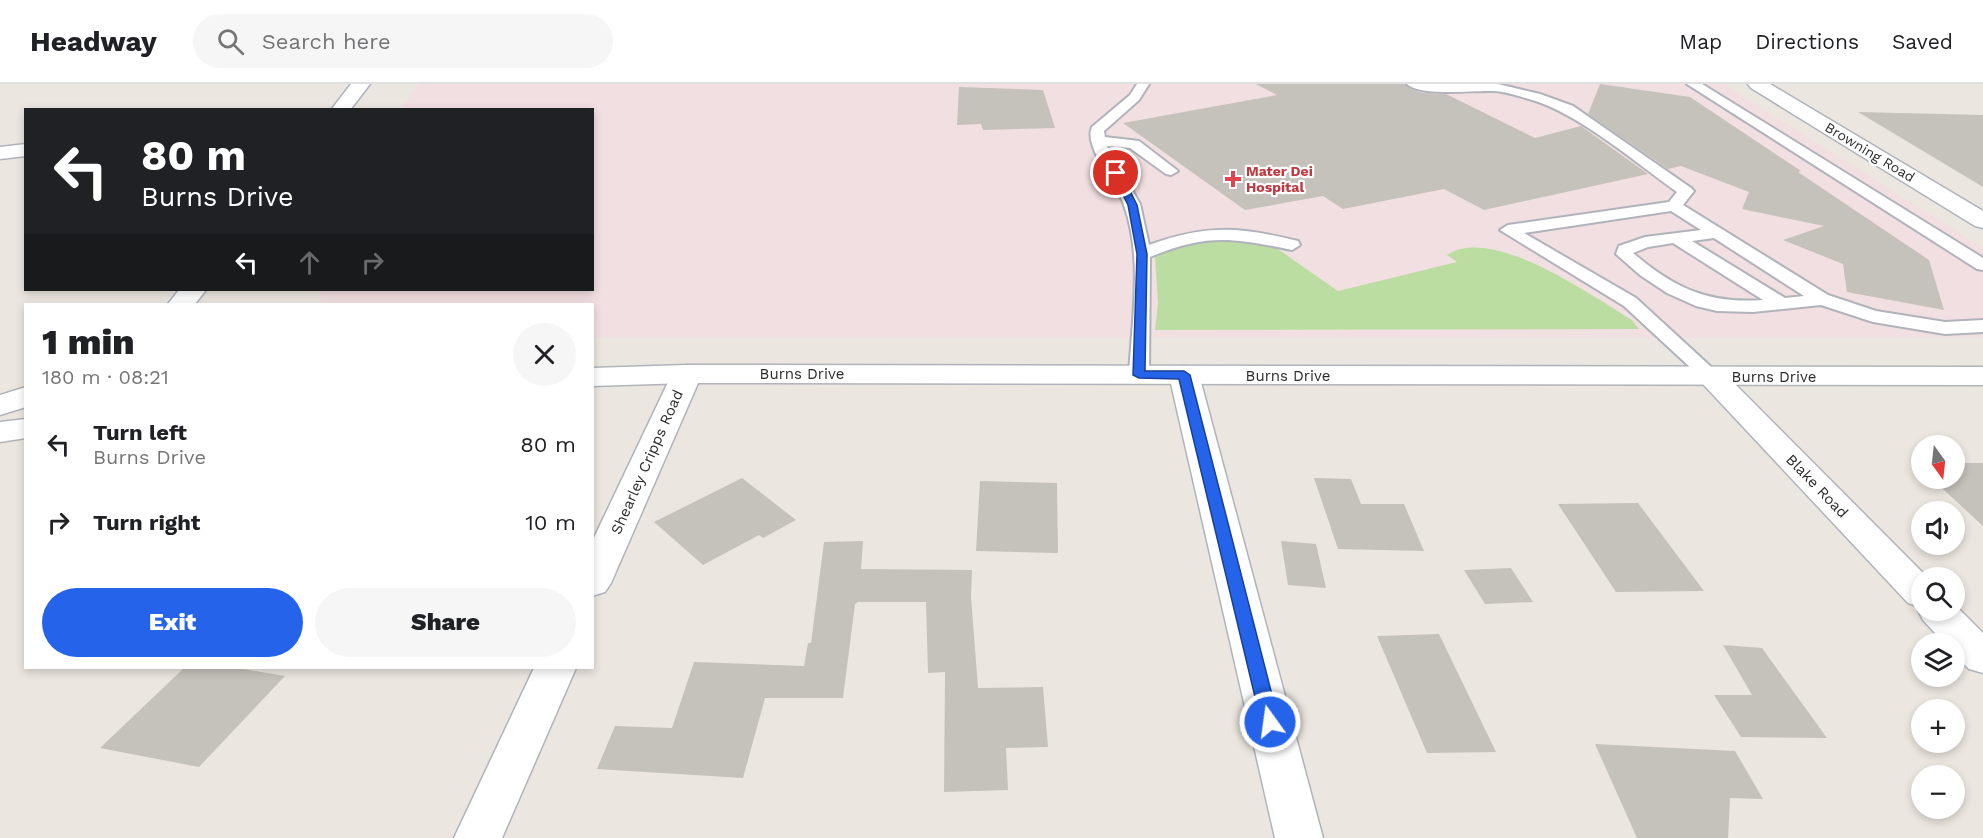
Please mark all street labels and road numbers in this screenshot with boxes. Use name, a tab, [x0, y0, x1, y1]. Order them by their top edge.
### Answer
street label: Browning Road	[1822, 119, 1918, 185]
street label: Burns Drive	[760, 365, 844, 383]
street label: Burns Drive	[1246, 367, 1330, 385]
street label: Burns Drive	[1732, 368, 1816, 386]
street label: Shearley Cripps Road	[607, 387, 687, 537]
street label: Blake Road	[1782, 450, 1852, 522]

